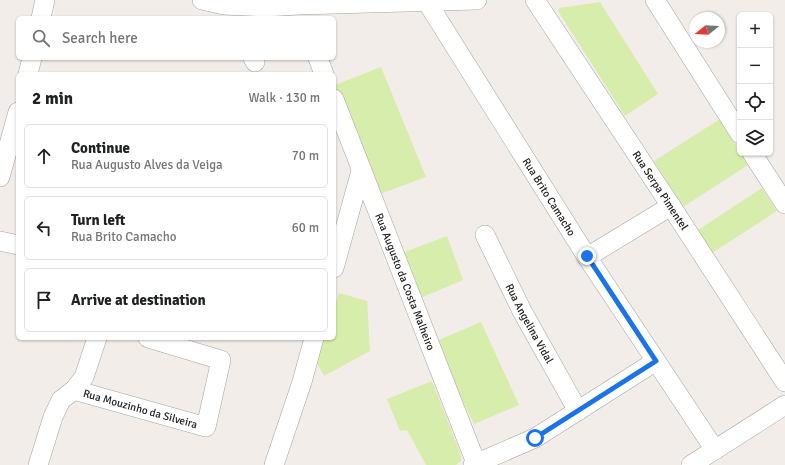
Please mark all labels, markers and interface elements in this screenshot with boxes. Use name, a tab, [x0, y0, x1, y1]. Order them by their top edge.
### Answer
north arrow	[689, 12, 725, 48]
map controls	[737, 12, 773, 156]
button: +	[737, 12, 773, 48]
search box	[16, 16, 336, 60]
icon: search	[30, 27, 52, 49]
text: Search here	[62, 29, 138, 47]
button: −	[737, 48, 773, 84]
button: locate	[737, 84, 773, 120]
text: 2 min	[32, 88, 73, 109]
text: Walk · 130 m	[249, 90, 320, 106]
button: layers	[737, 120, 773, 156]
text: Continue	[71, 139, 130, 157]
icon: ahead	[33, 145, 55, 167]
text: 70 m	[292, 148, 319, 164]
street label: Rua Serpa Pimentel	[630, 148, 691, 232]
street label: Rua Brito Camacho	[520, 156, 579, 238]
text: Rua Augusto Alves da Veiga	[71, 157, 223, 173]
text: Turn left	[71, 211, 125, 229]
street label: Rua Augusto da Costa Malheiro	[373, 211, 438, 352]
icon: left	[33, 217, 55, 239]
text: 60 m	[292, 220, 319, 236]
text: Rua Brito Camacho	[71, 229, 177, 245]
route end	[578, 247, 596, 265]
street label: Rua Angelina Vidal	[503, 281, 556, 365]
icon: arrive	[33, 289, 55, 311]
text: Arrive at destination	[71, 291, 206, 309]
street label: Rua Mouzinho da Silveira	[82, 386, 199, 431]
route start	[526, 429, 544, 447]

